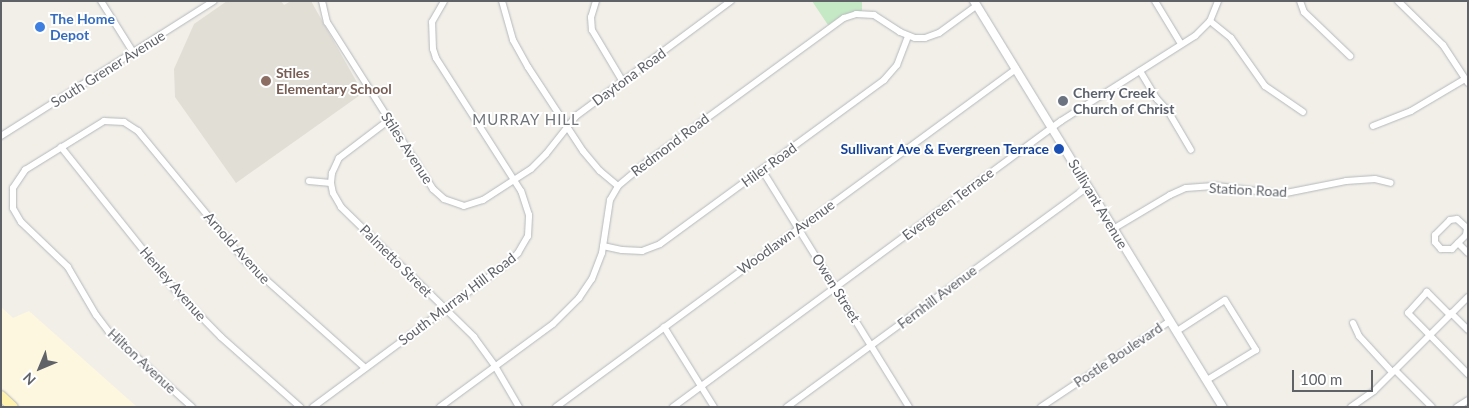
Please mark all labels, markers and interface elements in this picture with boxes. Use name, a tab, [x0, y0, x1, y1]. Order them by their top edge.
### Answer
place label: The Home Depot	[50, 11, 115, 44]
marker: The Home Depot	[34, 21, 46, 33]
street label: South Grener Avenue	[47, 27, 169, 111]
street label: Daytona Road	[589, 45, 669, 109]
place label: Stiles Elementary School	[276, 65, 392, 98]
marker: Stiles Elementary School	[260, 75, 272, 87]
place label: Cherry Creek Church of Christ	[1073, 85, 1175, 118]
marker: Cherry Creek Church of Christ	[1057, 95, 1069, 107]
street label: Stiles Avenue	[377, 109, 437, 187]
street label: Redmond Road	[628, 110, 712, 180]
district label: MURRAY HILL	[471, 111, 581, 129]
street label: Hiler Road	[738, 139, 800, 191]
place label: Sullivant Ave & Evergreen Terrace	[840, 141, 1049, 157]
marker: Sullivant Ave & Evergreen Terrace	[1053, 143, 1065, 155]
street label: Sullivant Avenue	[1065, 156, 1131, 252]
street label: Evergreen Terrace	[899, 164, 997, 244]
street label: Station Road	[1209, 180, 1287, 200]
street label: Woodlawn Avenue	[734, 196, 838, 278]
street label: Arnold Avenue	[200, 208, 274, 288]
street label: Palmetto Street	[356, 221, 436, 301]
street label: Henley Avenue	[136, 243, 210, 325]
street label: South Murray Hill Road	[395, 249, 519, 349]
street label: Owen Street	[808, 251, 864, 325]
street label: Fernhill Avenue	[894, 262, 980, 332]
street label: Postle Boulevard	[1071, 319, 1165, 391]
street label: Hilton Avenue	[104, 325, 180, 397]
north arrow	[15, 343, 65, 393]
scale bar	[1294, 360, 1375, 392]
text: N	[19, 369, 39, 389]
text: 100 m	[1300, 370, 1342, 388]

